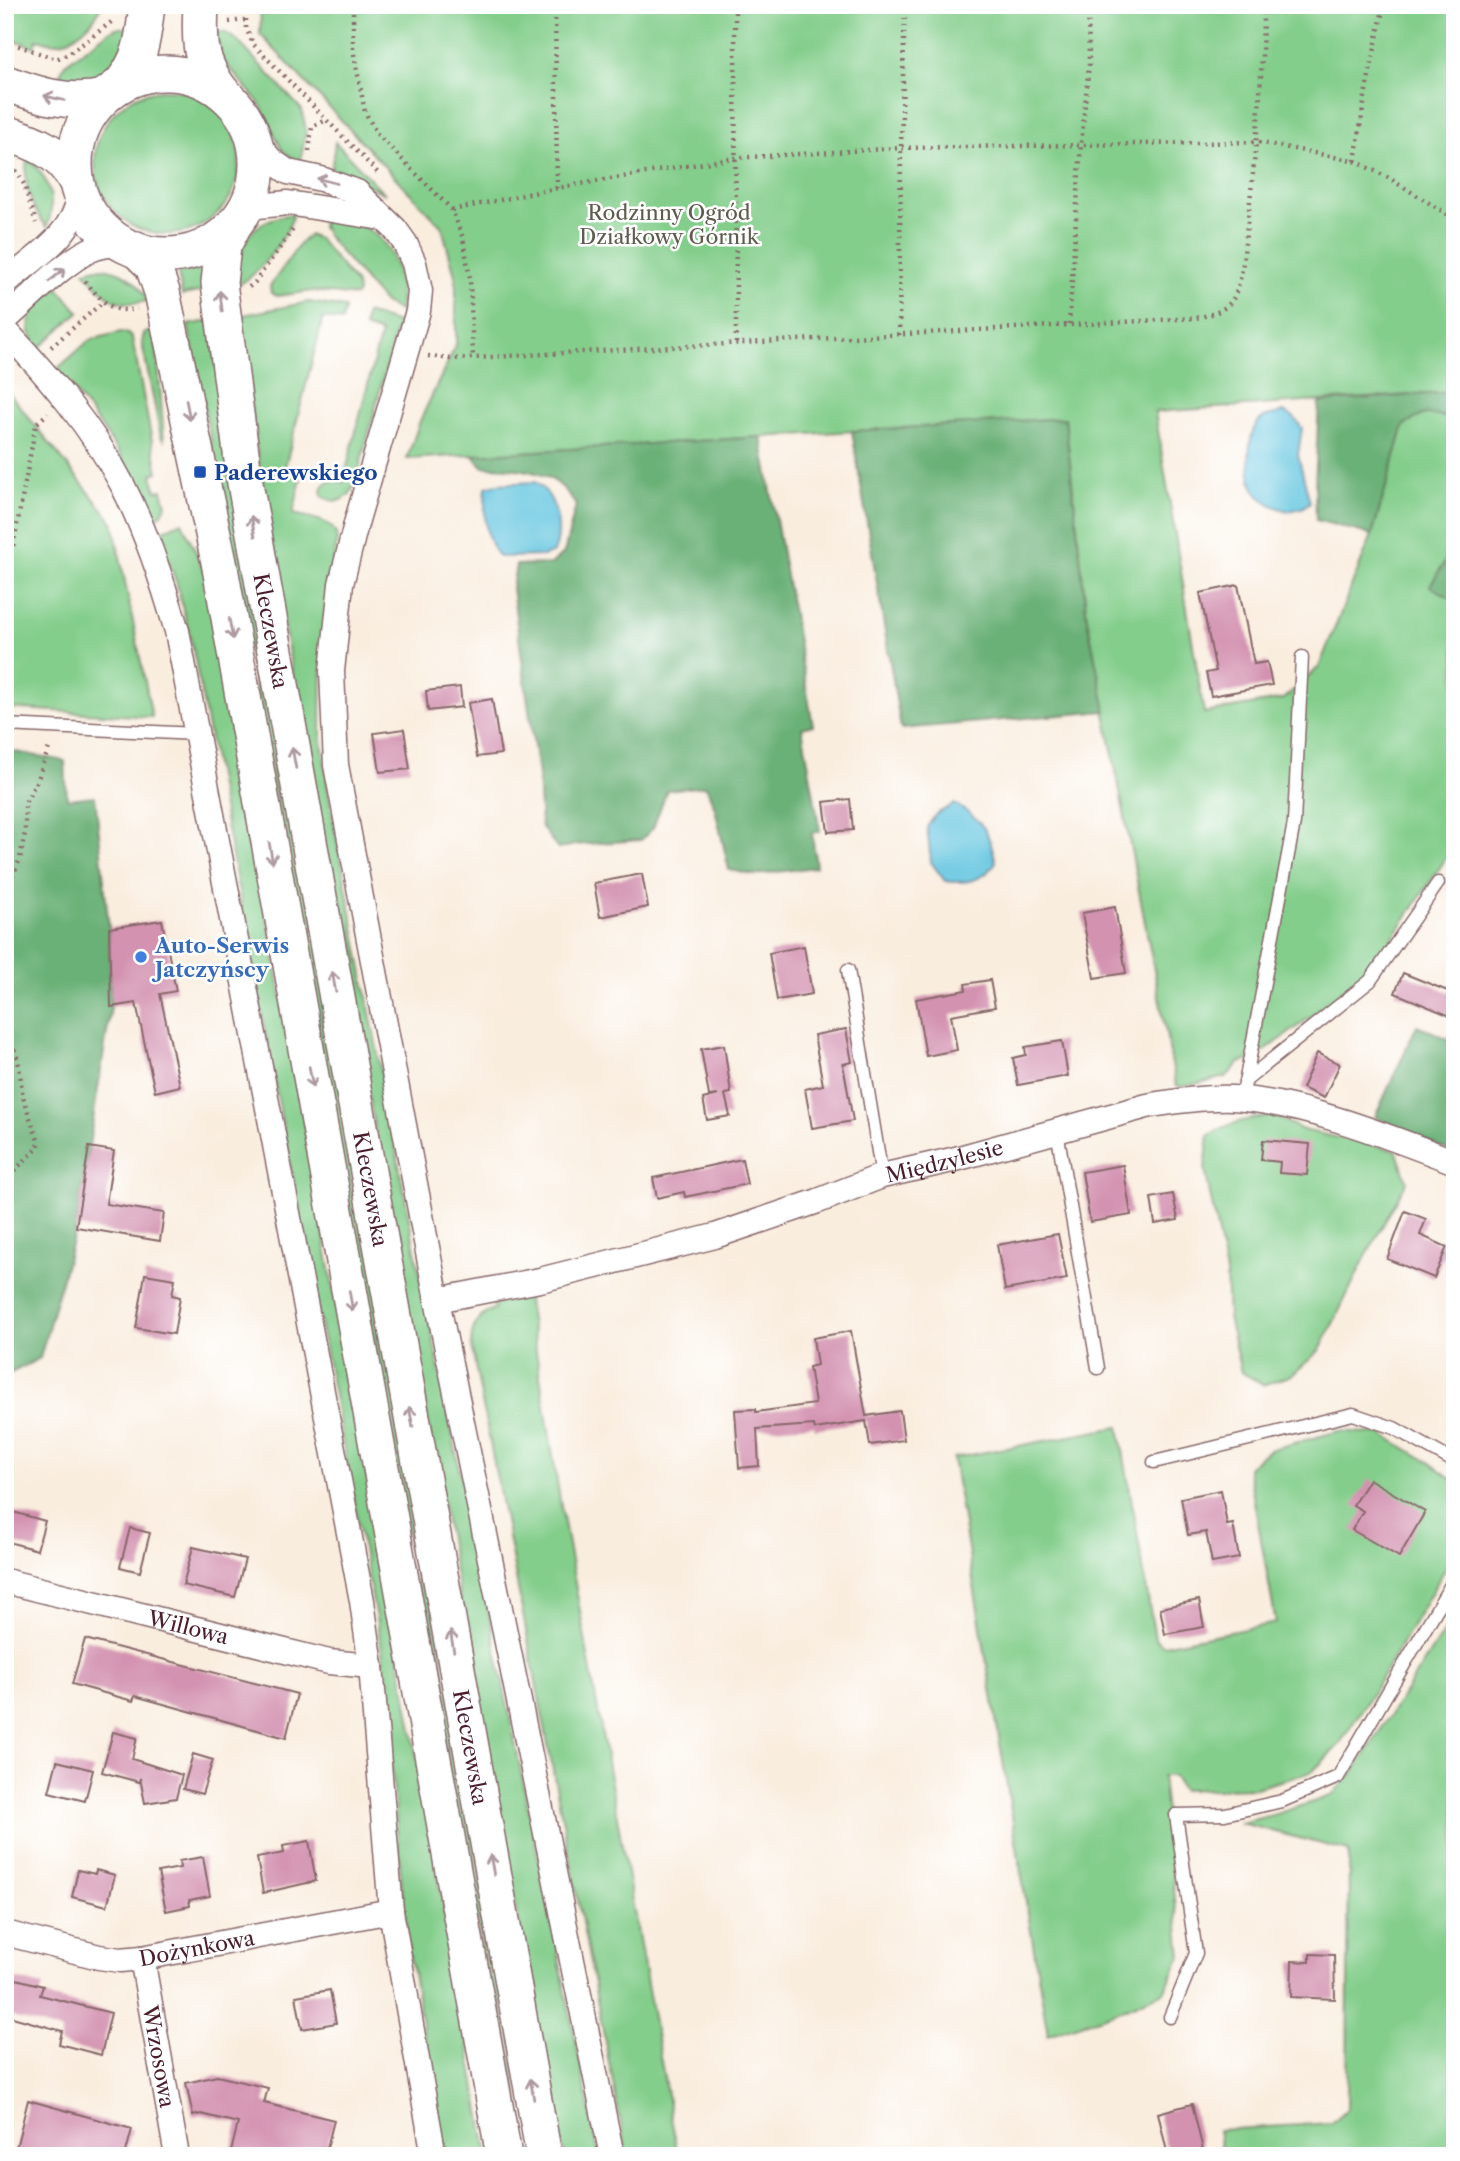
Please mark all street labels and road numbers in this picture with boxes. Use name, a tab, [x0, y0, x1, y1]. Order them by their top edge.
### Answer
street label: Kleczewska	[249, 571, 294, 691]
street label: Kleczewska	[349, 1129, 394, 1249]
street label: Międzylesie	[883, 1134, 1006, 1187]
street label: Willowa	[145, 1605, 232, 1649]
street label: Kleczewska	[448, 1688, 494, 1808]
street label: Dożynkowa	[137, 1924, 257, 1971]
street label: Wrzosowa	[138, 2002, 181, 2110]

